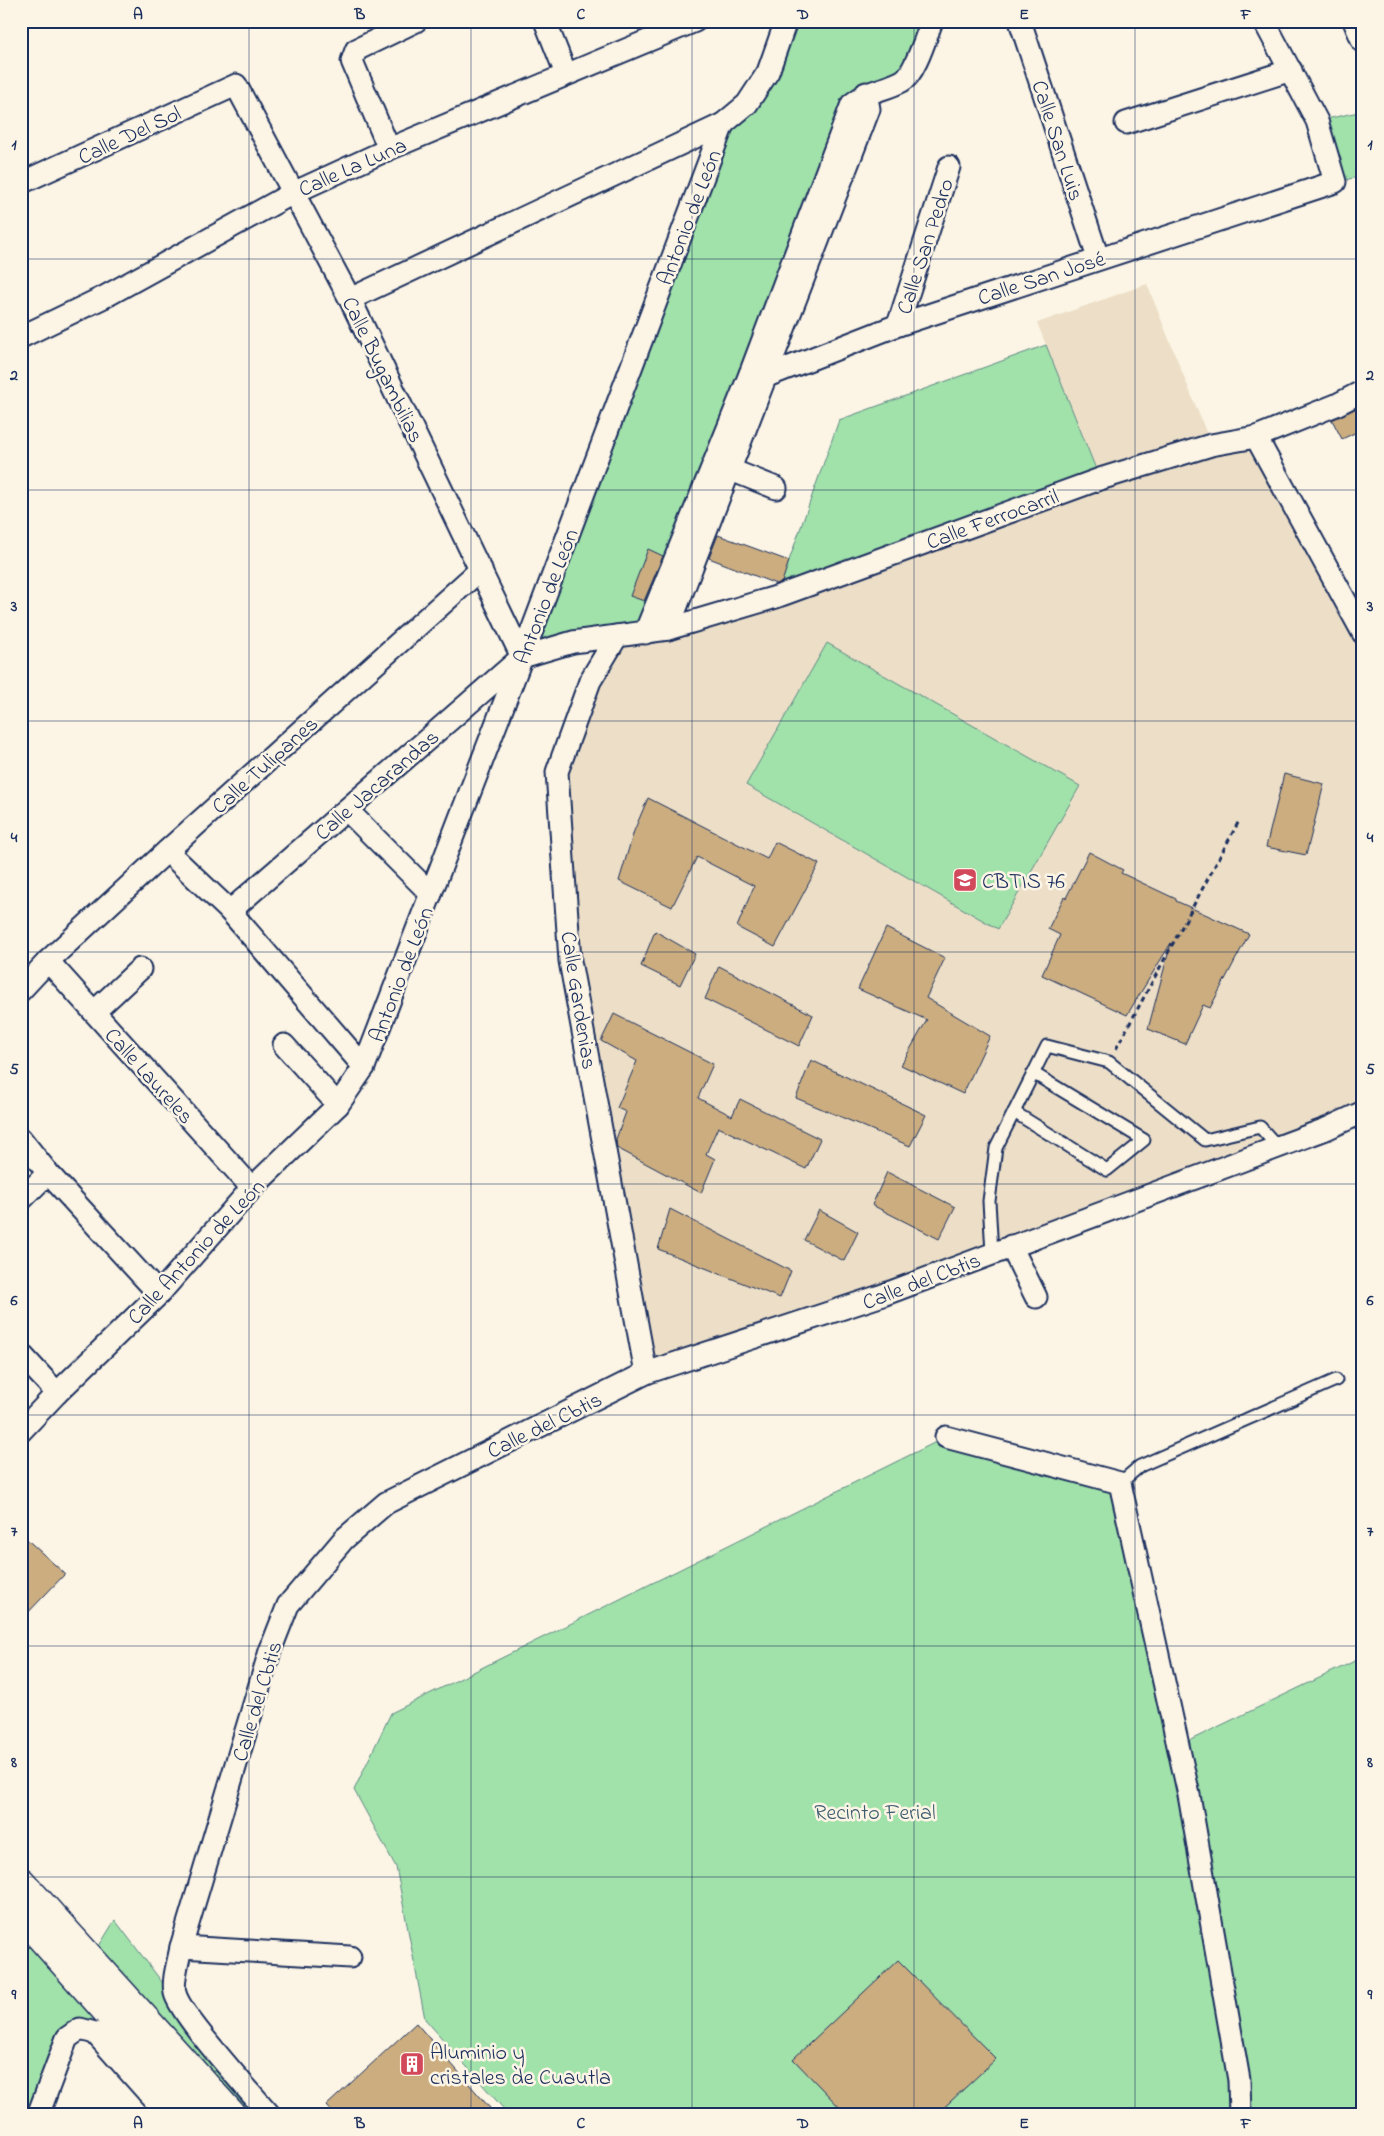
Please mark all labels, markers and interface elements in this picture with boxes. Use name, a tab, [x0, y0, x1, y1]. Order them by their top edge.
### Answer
text: A	[133, 3, 143, 27]
text: B	[354, 3, 366, 27]
text: C	[577, 3, 586, 27]
text: D	[796, 3, 809, 27]
text: E	[1019, 3, 1029, 27]
text: F	[1240, 3, 1252, 27]
street label: Calle San Luis	[1022, 77, 1091, 205]
street label: Calle Del Sol	[73, 99, 187, 175]
street label: Calle La Luna	[294, 131, 413, 207]
text: 1	[11, 133, 17, 157]
text: 1	[1367, 133, 1373, 157]
street label: Antonio de León	[650, 146, 731, 291]
street label: Calle San Pedro	[890, 175, 964, 319]
street label: Calle San José	[974, 244, 1110, 316]
street label: Calle Bugambilias	[331, 292, 431, 449]
text: 2	[9, 364, 18, 388]
text: 2	[1365, 364, 1374, 388]
street label: Calle Ferrocarril	[922, 482, 1064, 560]
street label: Antonio de León	[507, 525, 588, 670]
text: 3	[10, 595, 18, 619]
text: 3	[1366, 595, 1374, 619]
street label: Calle Tulipanes	[206, 710, 326, 823]
street label: Calle Jacarandas	[309, 723, 447, 850]
text: 4	[10, 826, 18, 850]
text: 4	[1366, 826, 1374, 850]
school or university icon: CBTIS 76	[952, 867, 978, 893]
place label: CBTIS 76	[982, 867, 1065, 899]
street label: Antonio de León	[362, 903, 443, 1048]
street label: Calle Gardenias	[550, 929, 604, 1072]
street label: Calle Laureles	[96, 1021, 200, 1133]
text: 5	[9, 1058, 19, 1082]
text: 5	[1365, 1058, 1375, 1082]
street label: Calle Antonio de León	[121, 1173, 274, 1333]
street label: Calle del Cbtis	[858, 1246, 986, 1320]
text: 6	[9, 1289, 18, 1313]
text: 6	[1365, 1289, 1374, 1313]
street label: Calle del Cbtis	[482, 1385, 608, 1468]
text: 7	[11, 1520, 18, 1544]
text: 7	[1367, 1520, 1374, 1544]
street label: Calle del Cbtis	[225, 1638, 292, 1766]
text: 8	[10, 1751, 17, 1775]
text: 8	[1366, 1751, 1373, 1775]
park label: Recinto Ferial	[814, 1798, 936, 1830]
text: 9	[11, 1983, 17, 2007]
text: 9	[1367, 1983, 1373, 2007]
place label: Aluminio y cristales de Cuautla	[430, 2038, 611, 2095]
building icon: Aluminio y cristales de Cuautla	[399, 2051, 425, 2077]
text: A	[133, 2112, 143, 2136]
text: B	[354, 2112, 366, 2136]
text: C	[577, 2112, 586, 2136]
text: D	[796, 2112, 809, 2136]
text: E	[1019, 2112, 1029, 2136]
text: F	[1240, 2112, 1252, 2136]

